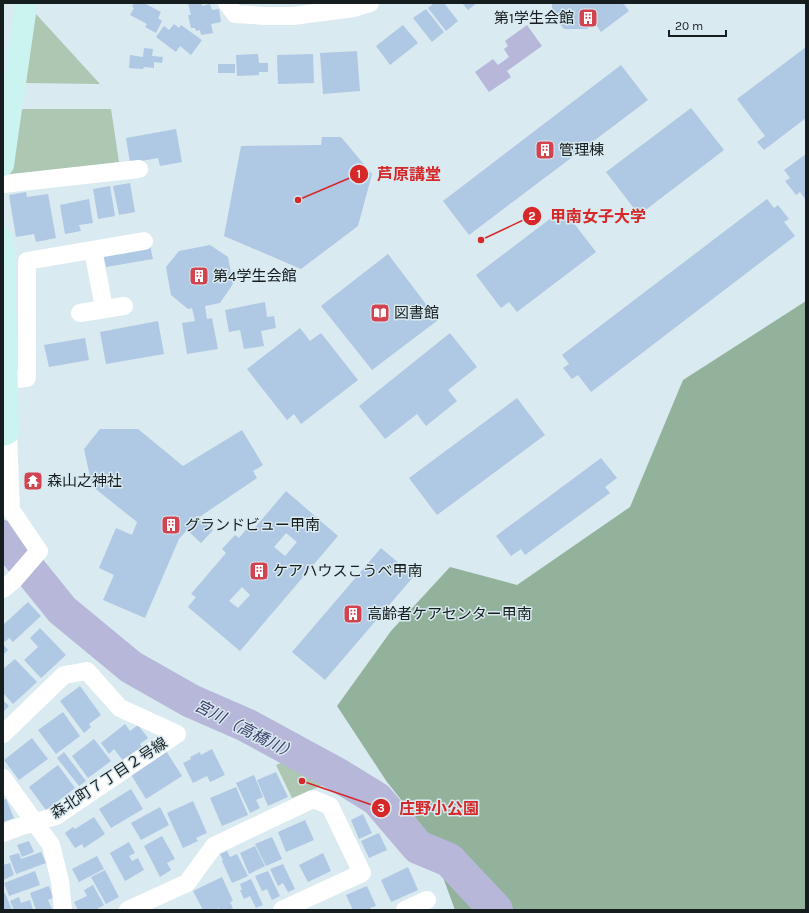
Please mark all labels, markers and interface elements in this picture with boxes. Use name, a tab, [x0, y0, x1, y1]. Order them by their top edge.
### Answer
building icon: 第1学生会館	[577, 7, 599, 29]
place label: 第1学生会館	[494, 9, 574, 27]
scale bar	[669, 12, 726, 38]
text: 20 m	[675, 19, 703, 33]
building icon: 管理棟	[534, 139, 556, 161]
place label: 管理棟	[559, 141, 604, 159]
callout: 芦原講堂	[349, 160, 449, 188]
text: 芦原講堂	[377, 165, 441, 184]
text: 1	[357, 167, 361, 181]
callout: 甲南女子大学	[522, 202, 654, 230]
text: 甲南女子大学	[550, 207, 646, 226]
text: 2	[528, 209, 536, 223]
building icon: 第4学生会館	[188, 265, 210, 287]
place label: 第4学生会館	[213, 267, 296, 285]
library icon: 図書館	[369, 302, 391, 324]
place label: 図書館	[394, 304, 439, 322]
temple icon: 森山之神社	[22, 470, 44, 492]
place label: 森山之神社	[47, 472, 122, 490]
building icon: グランドビュー甲南	[160, 514, 182, 536]
place label: グランドビュー甲南	[185, 516, 320, 534]
building icon: ケアハウスこうべ甲南	[248, 560, 270, 582]
place label: ケアハウスこうべ甲南	[273, 562, 422, 580]
building icon: 高齢者ケアセンター甲南	[342, 603, 364, 625]
place label: 高齢者ケアセンター甲南	[367, 605, 532, 623]
water label: 宮川（高橋川）	[192, 696, 300, 763]
street label: 森北町７丁目２号線	[47, 734, 171, 822]
callout: 庄野小公園	[371, 794, 487, 822]
text: 庄野小公園	[399, 799, 479, 818]
text: 3	[377, 801, 385, 815]

